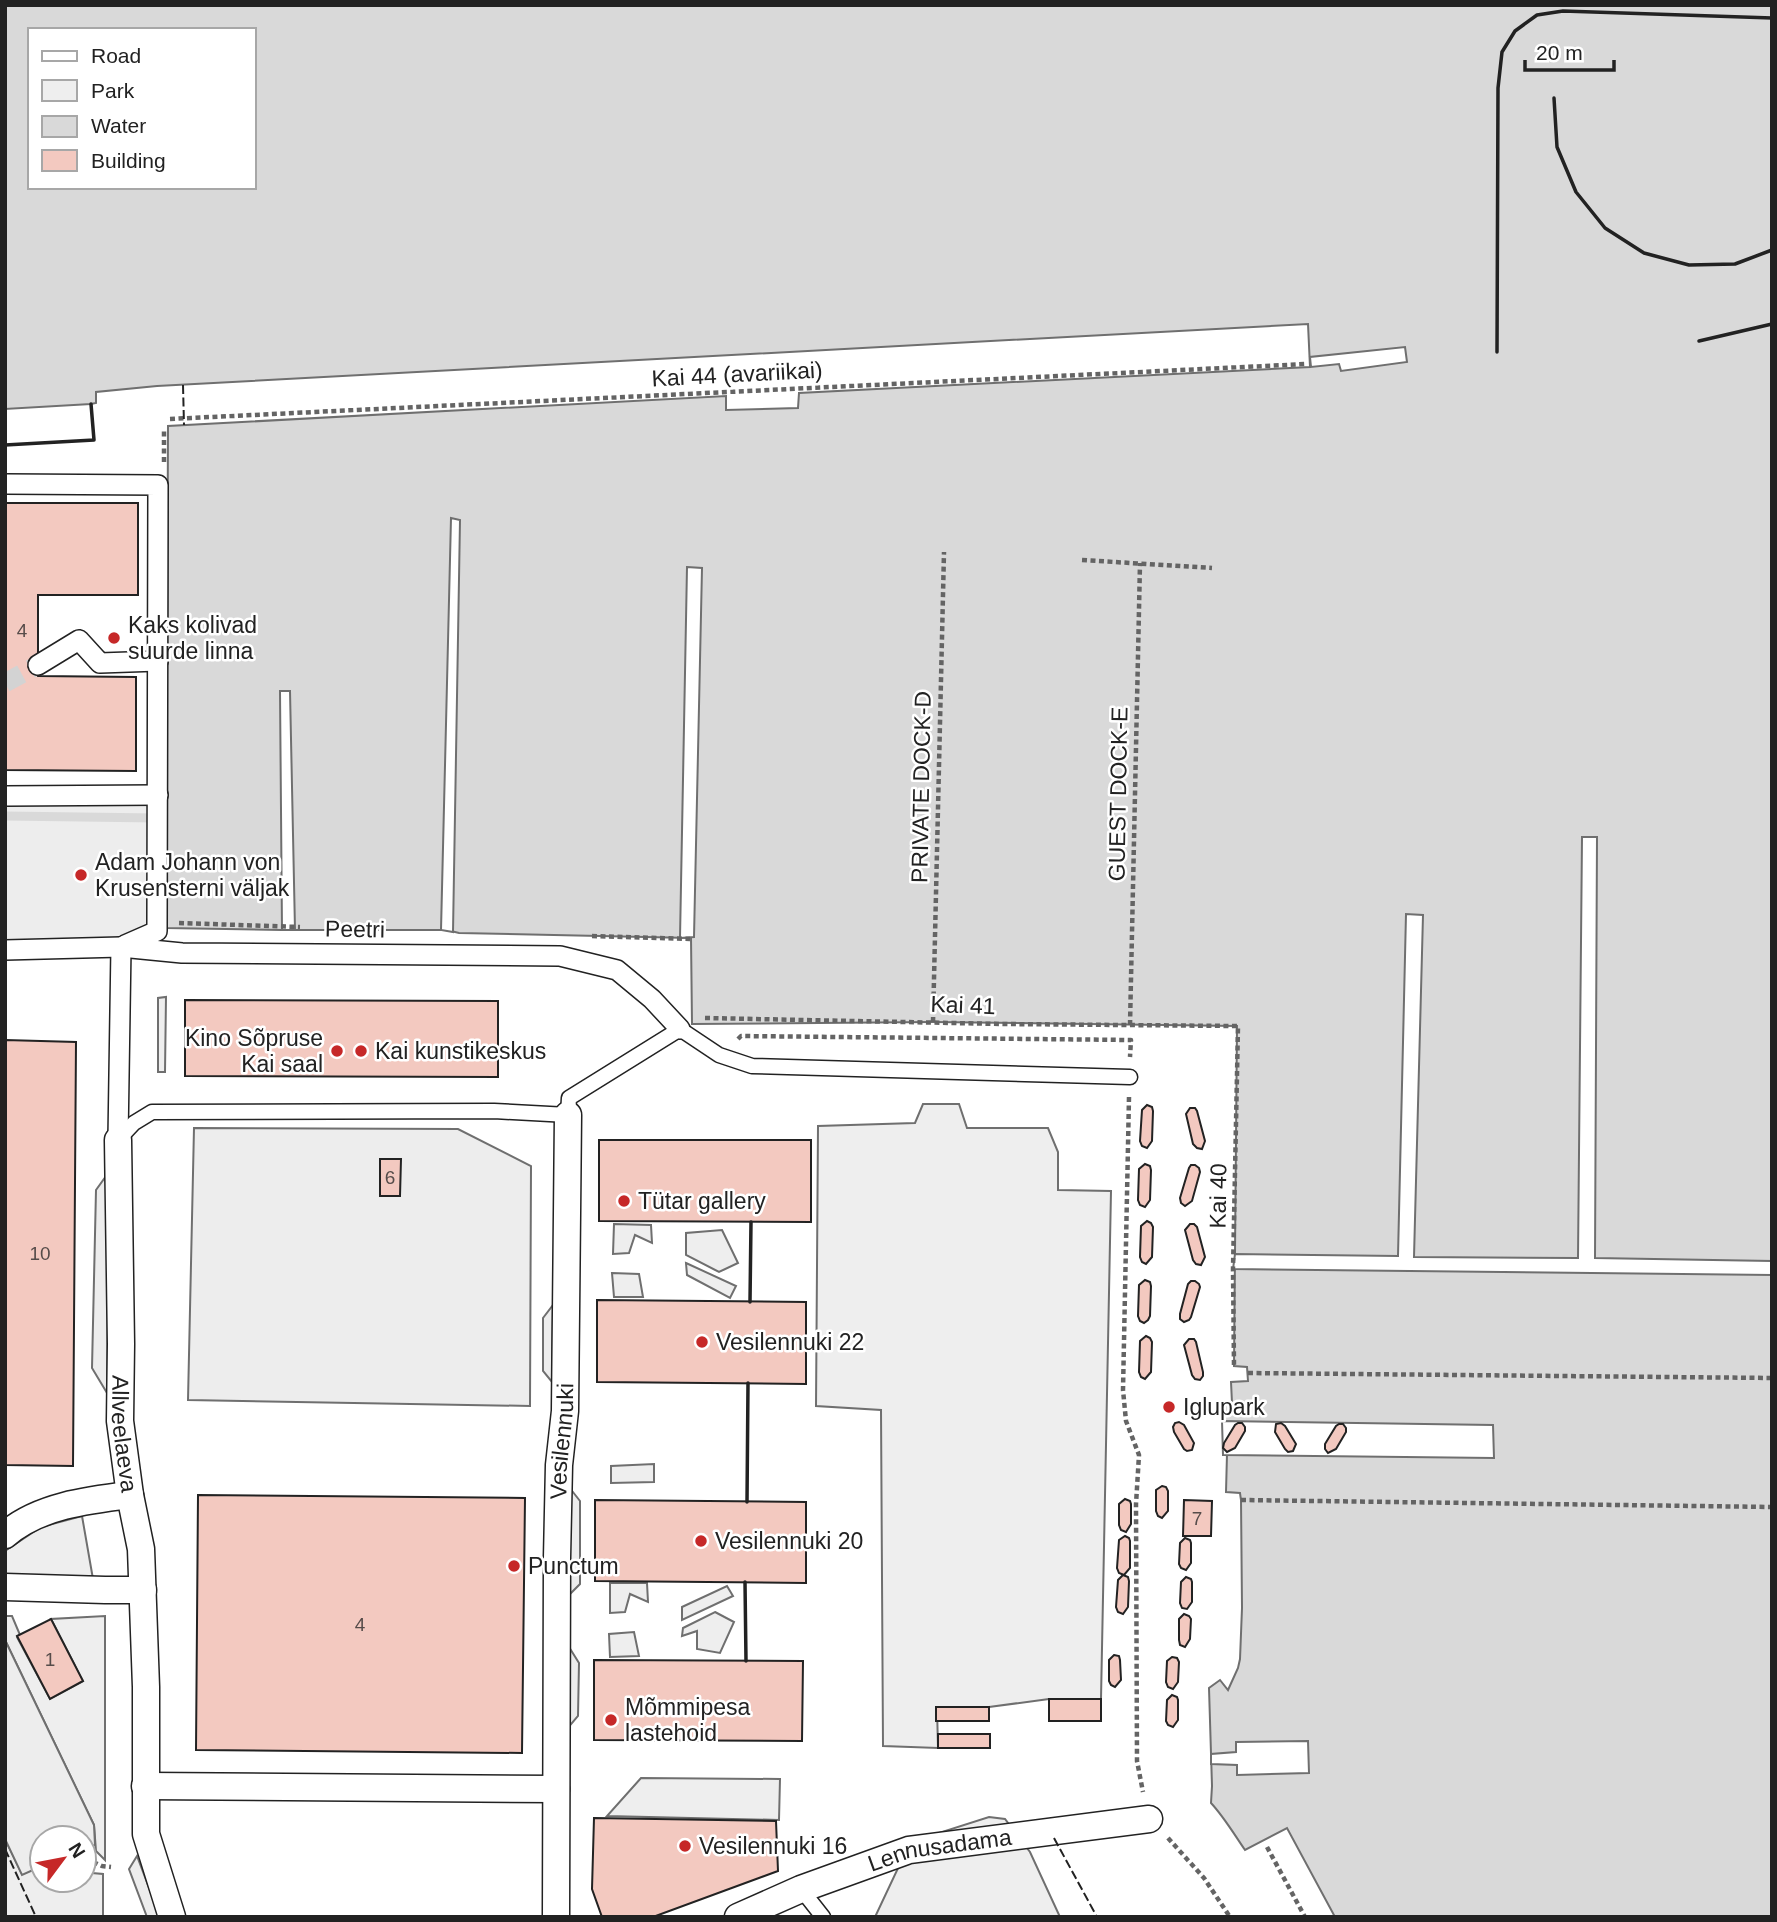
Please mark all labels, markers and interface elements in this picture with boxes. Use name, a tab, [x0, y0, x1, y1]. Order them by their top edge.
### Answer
legend	[28, 28, 256, 189]
scale bar	[1525, 28, 1614, 72]
text: 20 m	[1536, 41, 1583, 64]
text: Road	[91, 44, 141, 67]
text: Park	[91, 79, 135, 102]
text: Water	[91, 114, 146, 137]
text: Building	[91, 149, 166, 172]
street label: Kai 44 (avariikai)	[651, 357, 823, 391]
place label: Kaks kolivad suurde linna	[128, 612, 257, 664]
house number: 4	[17, 620, 28, 641]
marker: Kaks kolivad suurde linna	[106, 630, 122, 646]
street label: PRIVATE DOCK-D	[906, 691, 936, 883]
street label: GUEST DOCK-E	[1103, 706, 1133, 882]
place label: Adam Johann von Krusensterni väljak	[95, 849, 290, 901]
marker: Adam Johann von Krusensterni väljak	[73, 867, 89, 883]
street label: Peetri	[325, 915, 385, 943]
street label: Kai 41	[930, 991, 996, 1019]
place label: Kino Sõpruse Kai saal	[185, 1025, 323, 1077]
place label: Kai kunstikeskus	[375, 1038, 546, 1064]
marker: Kino Sõpruse Kai saal	[329, 1043, 345, 1059]
marker: Kai kunstikeskus	[353, 1043, 369, 1059]
street label: Kai 40	[1204, 1163, 1232, 1229]
house number: 6	[385, 1167, 395, 1188]
place label: Tütar gallery	[638, 1188, 766, 1214]
marker: Tütar gallery	[616, 1193, 632, 1209]
house number: 10	[29, 1243, 51, 1264]
place label: Vesilennuki 22	[716, 1329, 864, 1355]
marker: Vesilennuki 22	[694, 1334, 710, 1350]
street label: Allveelaeva	[107, 1375, 143, 1494]
street label: Vesilennuki	[545, 1383, 578, 1500]
place label: Iglupark	[1183, 1394, 1265, 1420]
marker: Iglupark	[1161, 1399, 1177, 1415]
house number: 7	[1192, 1508, 1202, 1529]
place label: Vesilennuki 20	[715, 1528, 863, 1554]
marker: Vesilennuki 20	[693, 1533, 709, 1549]
place label: Punctum	[528, 1553, 619, 1579]
marker: Punctum	[506, 1558, 522, 1574]
house number: 4	[355, 1614, 366, 1635]
house number: 1	[45, 1649, 55, 1670]
place label: Mõmmipesa lastehoid	[625, 1694, 750, 1746]
marker: Mõmmipesa lastehoid	[603, 1712, 619, 1728]
north arrow	[28, 1824, 98, 1894]
street label: Lennusadama	[864, 1824, 1013, 1877]
place label: Vesilennuki 16	[699, 1833, 847, 1859]
marker: Vesilennuki 16	[677, 1838, 693, 1854]
text: N	[64, 1839, 90, 1862]

